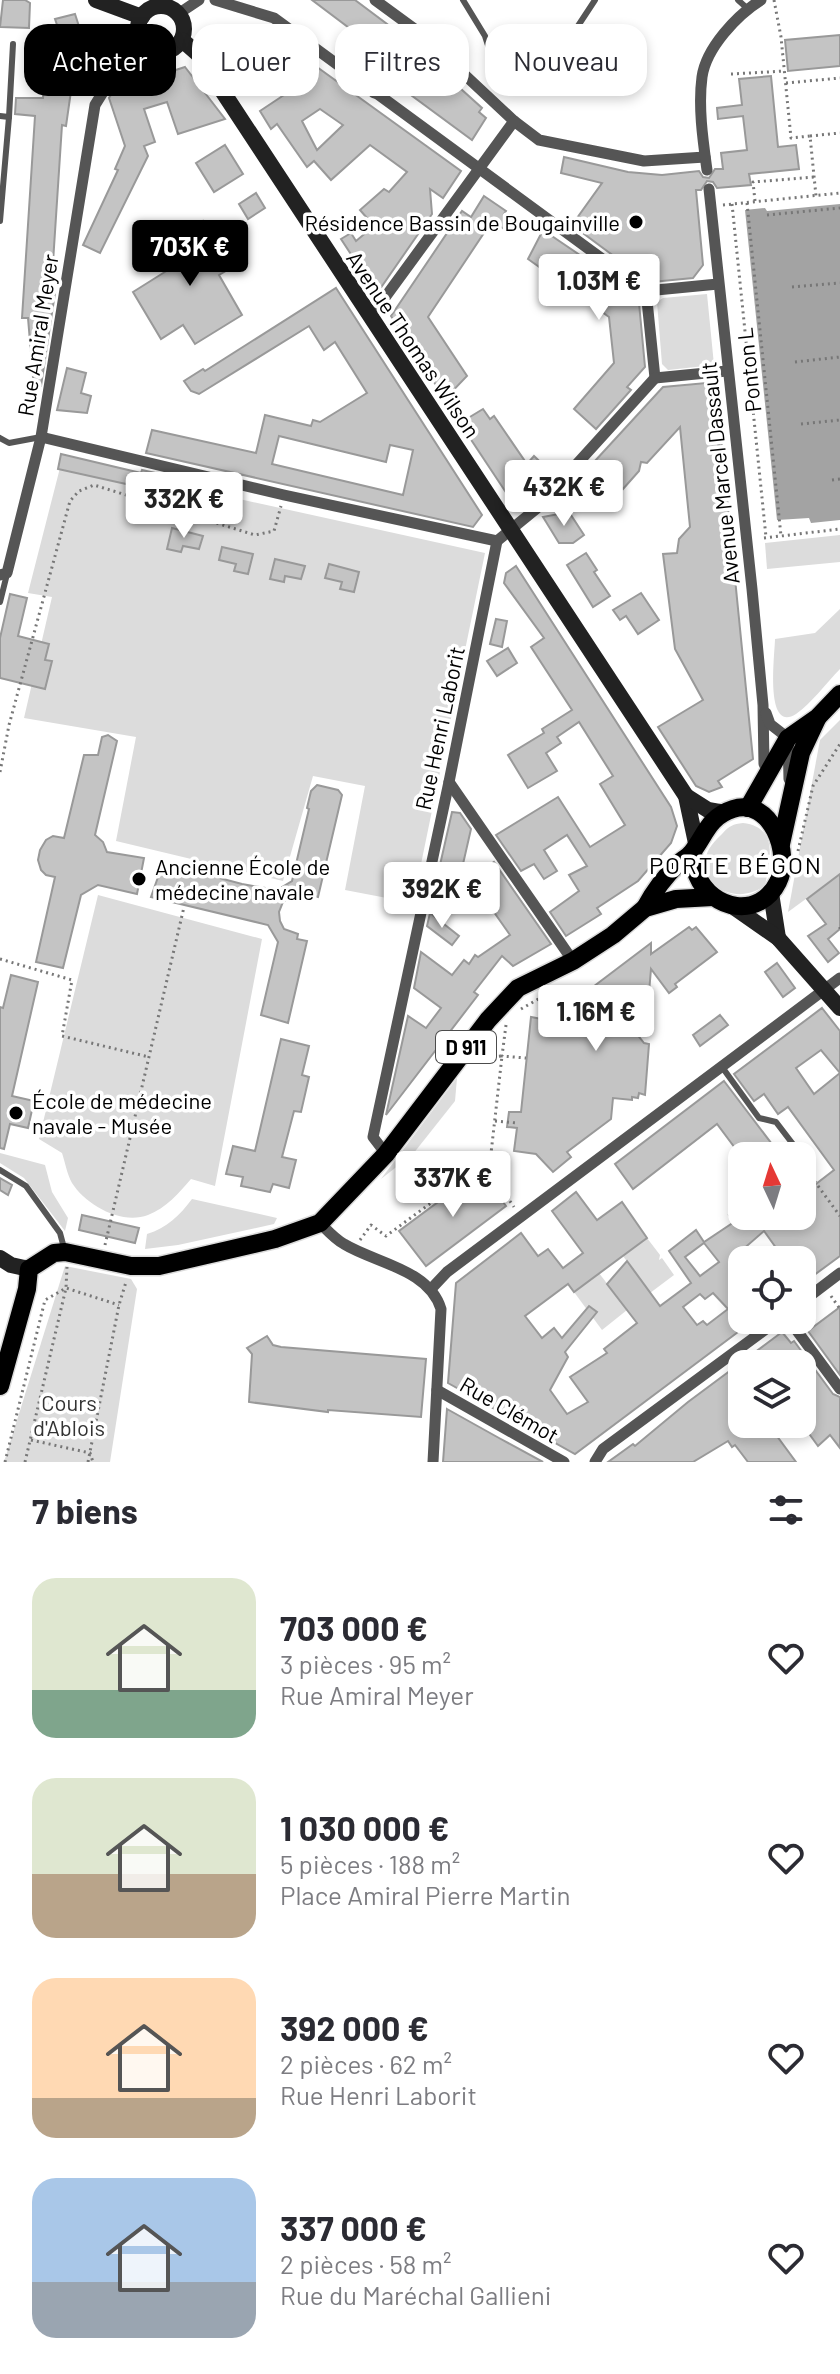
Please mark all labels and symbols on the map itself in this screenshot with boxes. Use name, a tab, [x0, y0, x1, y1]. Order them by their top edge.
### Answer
place label: Résidence Bassin de Bougainville	[304, 209, 620, 235]
marker: Résidence Bassin de Bougainville	[627, 213, 645, 231]
pin: 703K €	[125, 220, 255, 288]
street label: Avenue Thomas Wilson	[342, 246, 486, 442]
street label: Rue Amiral Meyer	[11, 252, 63, 418]
pin: 1.03M €	[525, 254, 673, 322]
street label: Ponton L	[731, 326, 765, 414]
street label: Avenue Marcel Dassault	[694, 361, 744, 585]
pin: 432K €	[499, 460, 629, 528]
pin: 332K €	[119, 472, 249, 540]
street label: Rue Henri Laborit	[409, 644, 469, 812]
district label: PORTE BÉGON	[649, 850, 823, 879]
place label: Ancienne École de médecine navale	[155, 853, 330, 904]
pin: 392K €	[377, 862, 507, 930]
marker: Ancienne École de médecine navale	[130, 870, 148, 888]
pin: 1.16M €	[522, 985, 670, 1053]
road number: D 911	[436, 1031, 496, 1063]
place label: École de médecine navale - Musée	[32, 1087, 212, 1138]
marker: École de médecine navale - Musée	[7, 1104, 25, 1122]
north arrow	[728, 1142, 816, 1230]
pin: 337K €	[388, 1151, 518, 1219]
street label: Rue Clémot	[456, 1370, 564, 1448]
park label: Cours d'Ablois	[33, 1389, 105, 1440]

